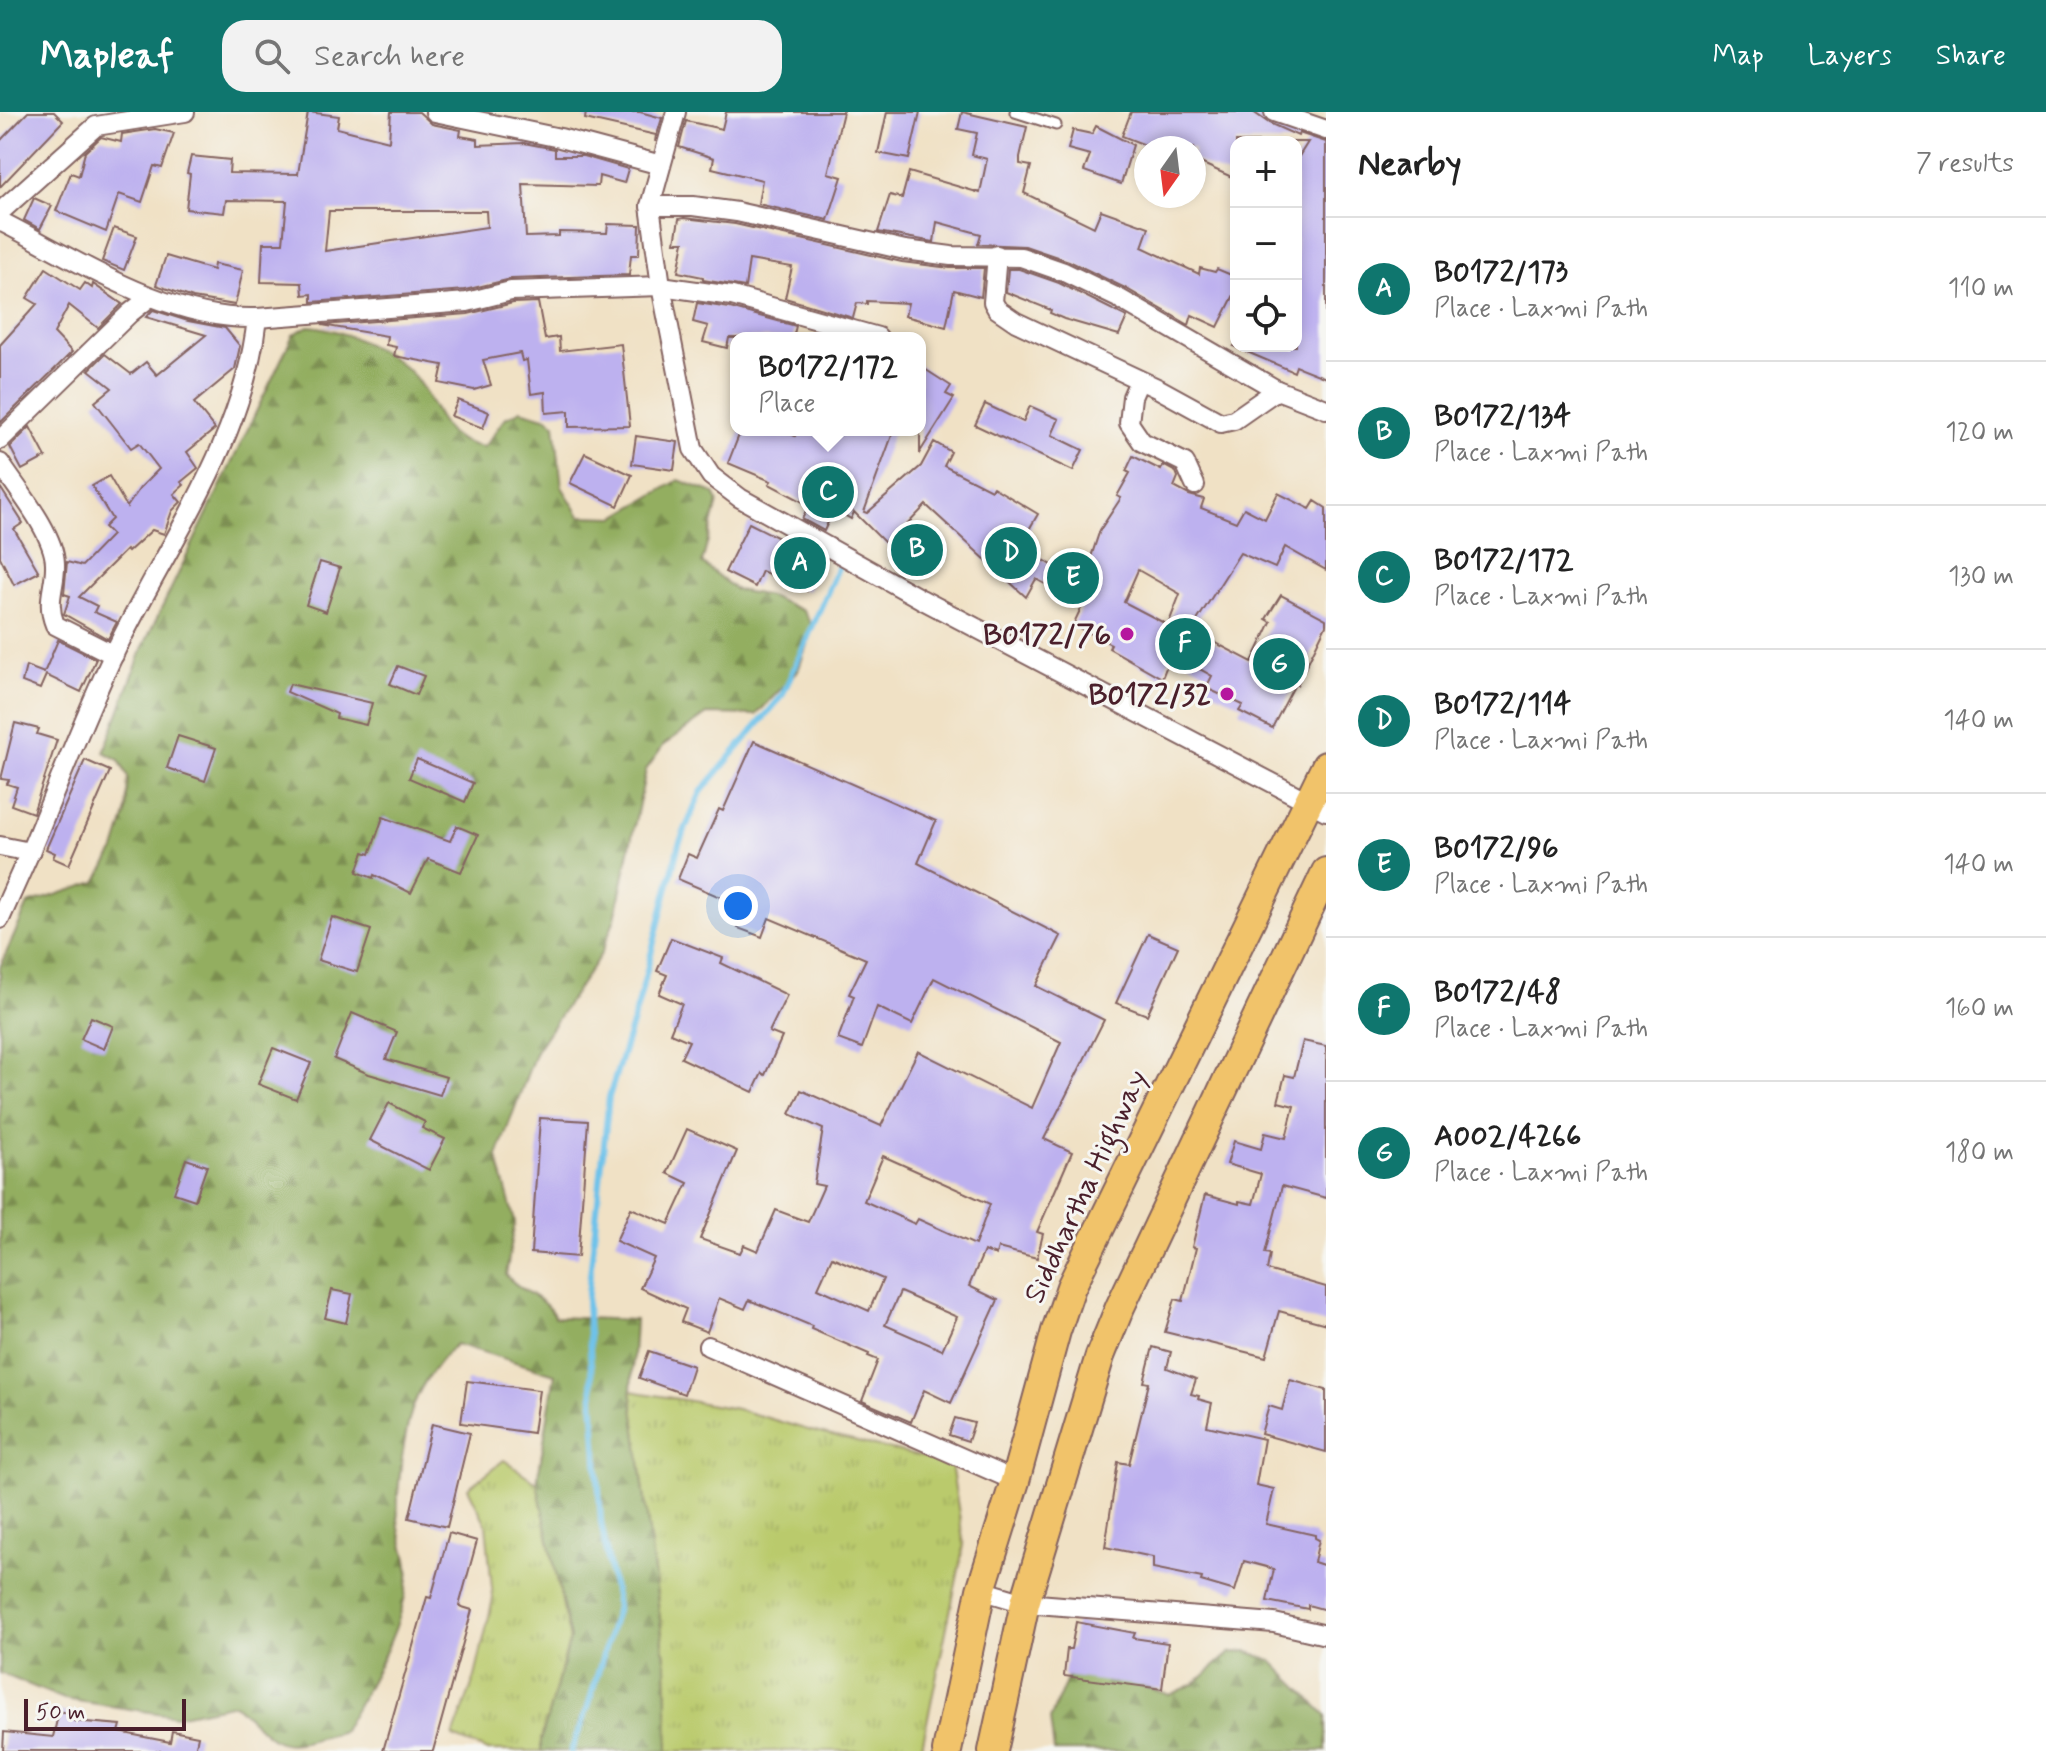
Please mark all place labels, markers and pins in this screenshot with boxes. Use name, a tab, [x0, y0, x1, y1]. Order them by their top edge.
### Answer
pin: C	[802, 462, 854, 522]
pin: B	[891, 520, 943, 580]
pin: D	[985, 523, 1037, 583]
pin: A	[774, 533, 826, 593]
pin: E	[1047, 548, 1099, 608]
pin: F	[1159, 614, 1211, 674]
place label: B0172/76	[983, 616, 1111, 655]
marker: B0172/76	[1118, 625, 1136, 643]
pin: G	[1253, 634, 1305, 694]
place label: B0172/32	[1088, 676, 1211, 715]
marker: B0172/32	[1218, 685, 1236, 703]

